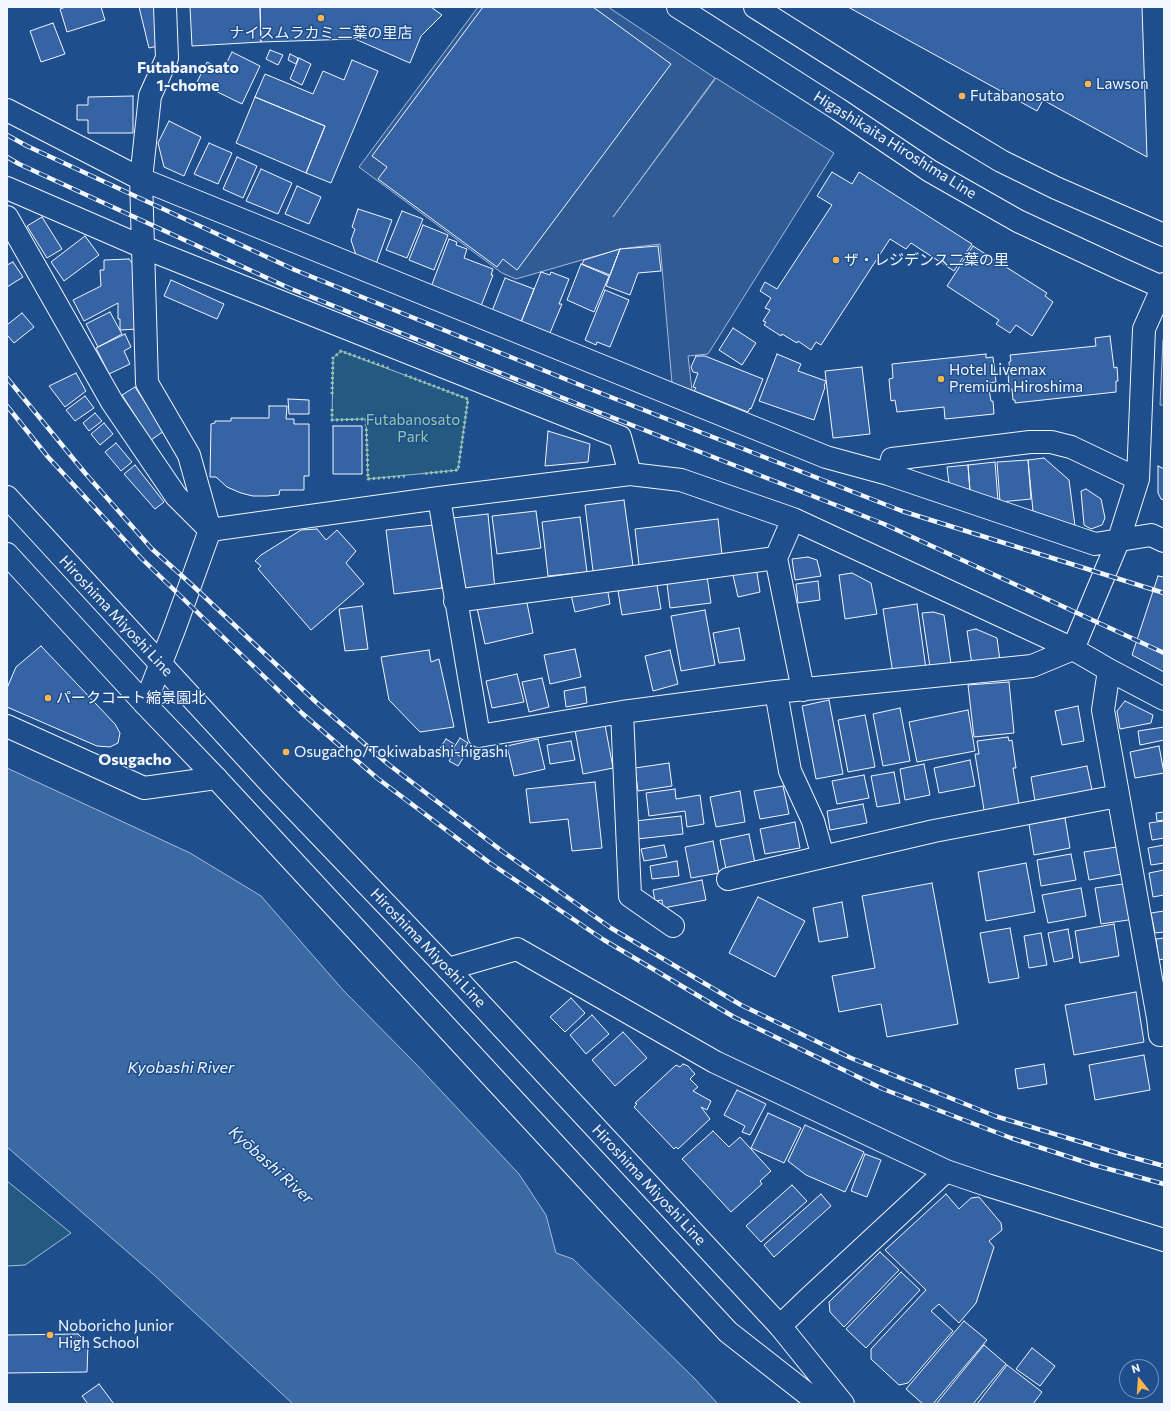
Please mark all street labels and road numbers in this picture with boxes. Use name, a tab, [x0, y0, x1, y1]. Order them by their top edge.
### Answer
street label: Higashikaita Hiroshima Line	[810, 87, 980, 203]
street label: Hiroshima Miyoshi Line	[55, 552, 177, 680]
street label: Hiroshima Miyoshi Line	[367, 885, 489, 1011]
street label: Hiroshima Miyoshi Line	[588, 1121, 710, 1249]

